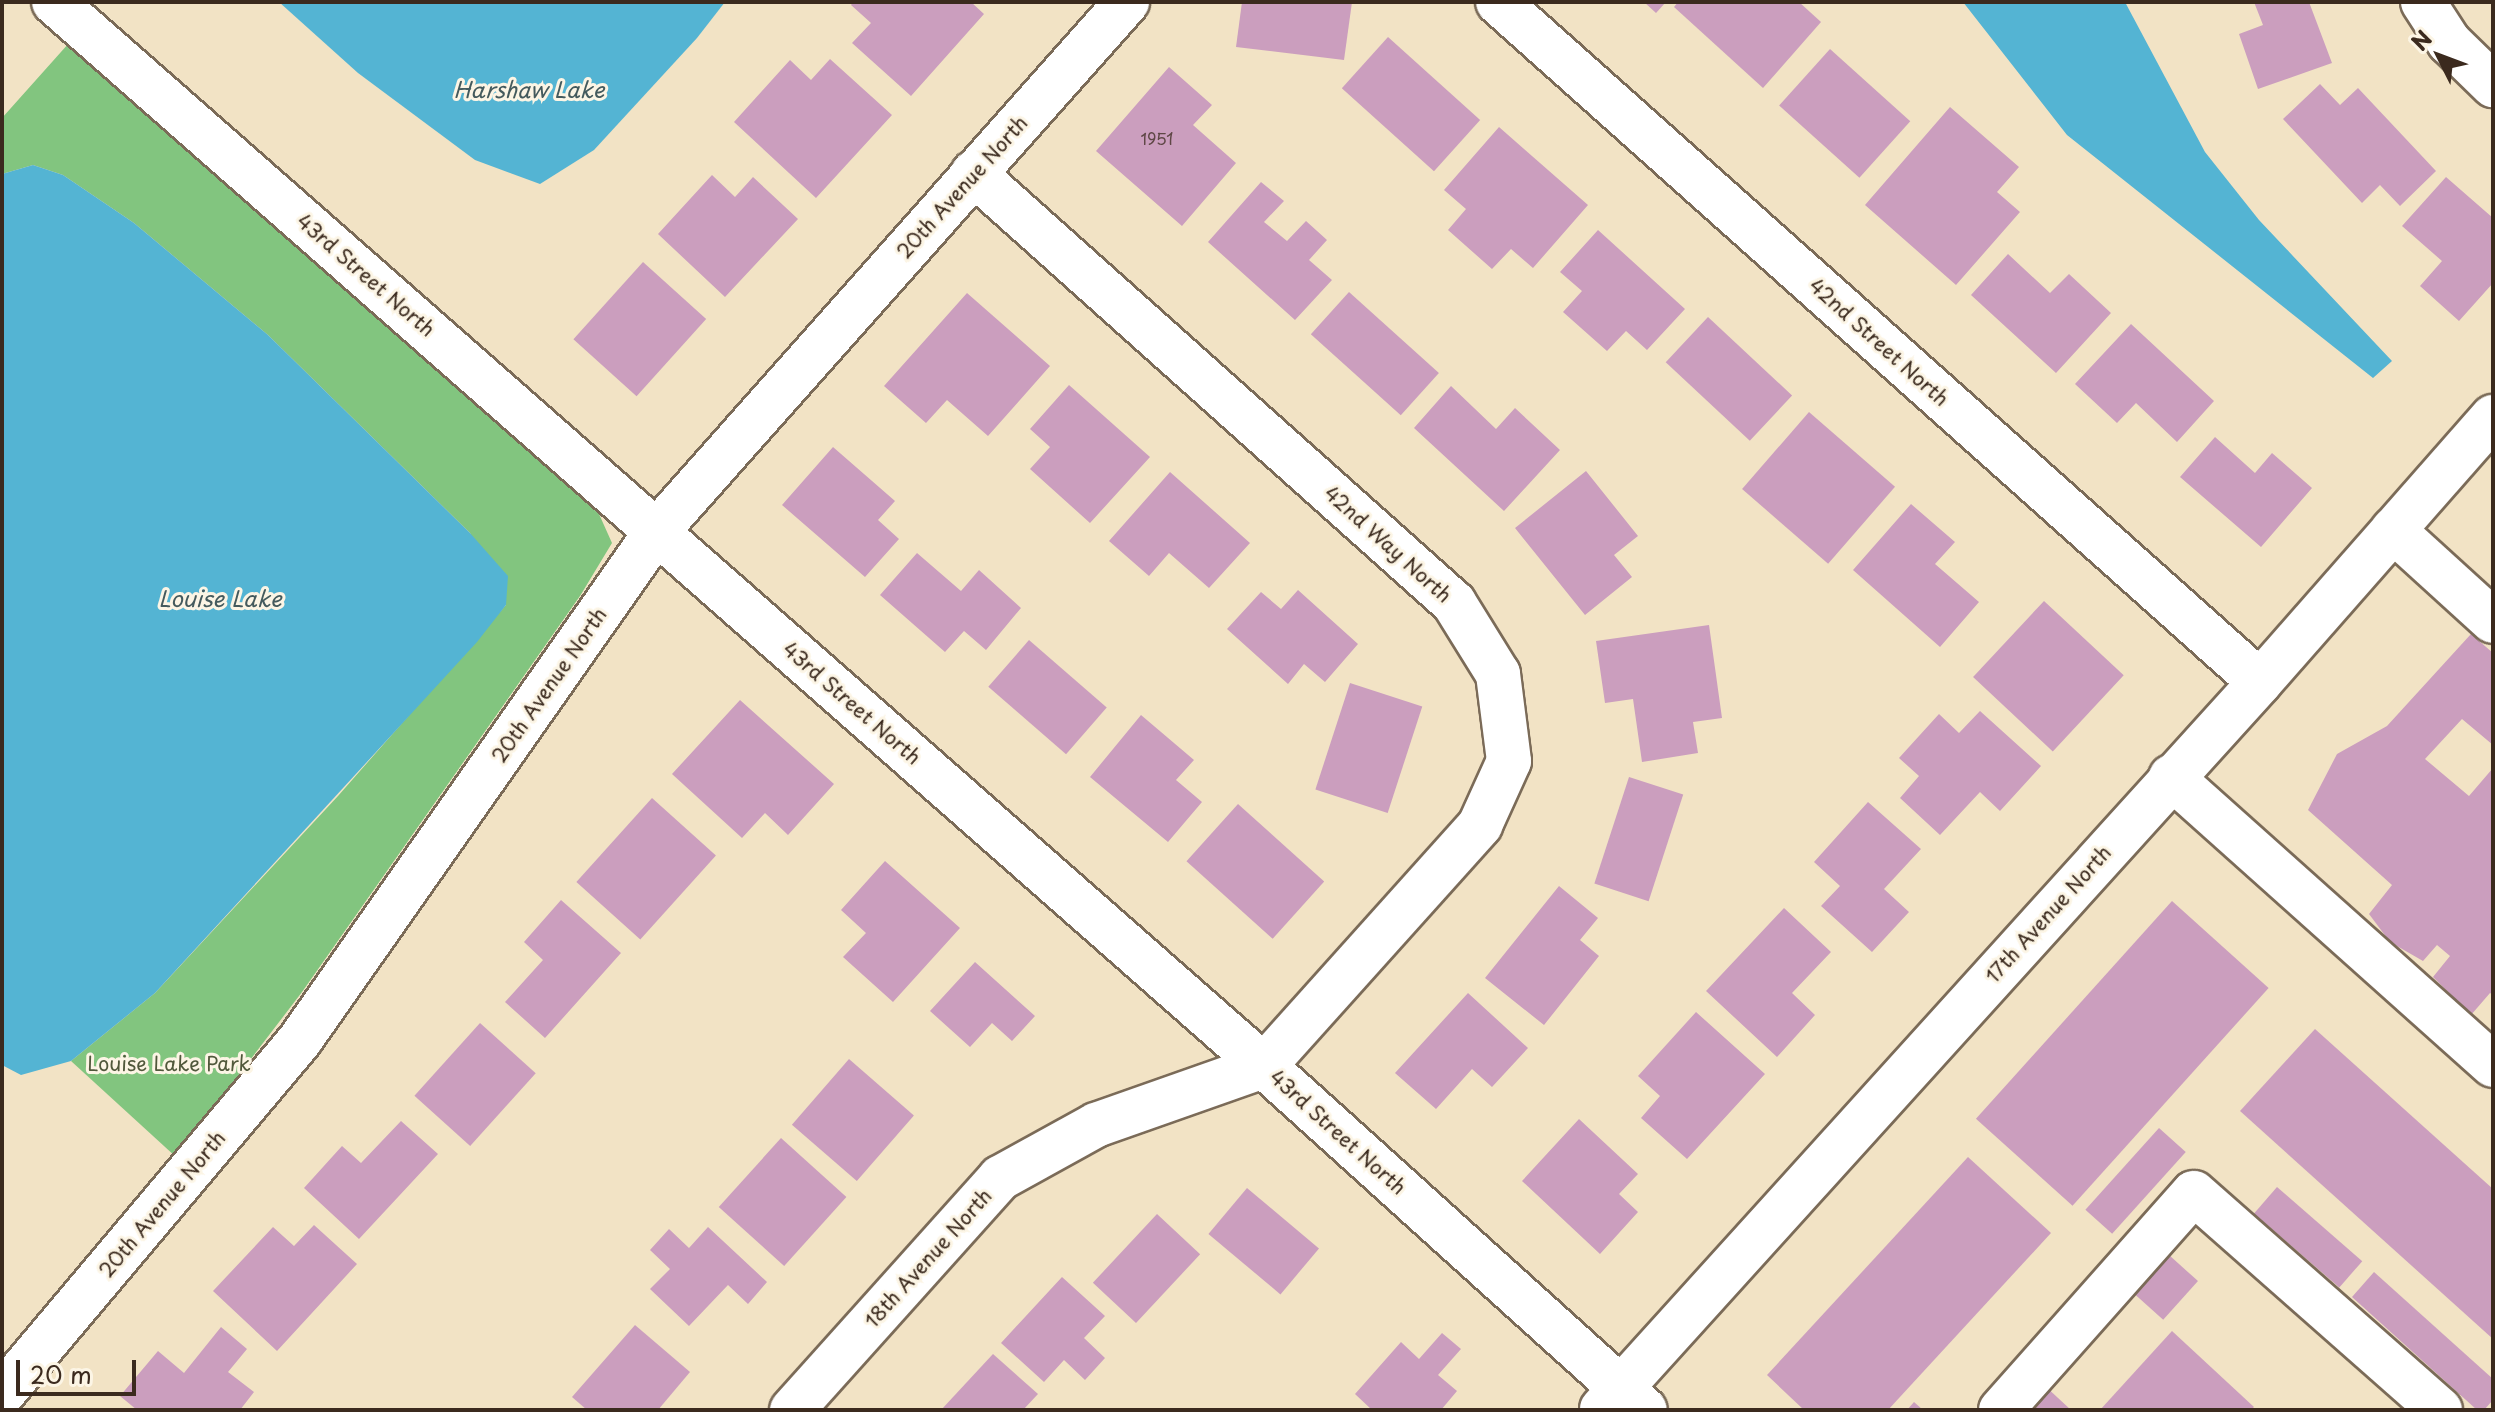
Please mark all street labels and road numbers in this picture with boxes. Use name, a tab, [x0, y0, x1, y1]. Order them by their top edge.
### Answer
street label: 20th Avenue North	[891, 110, 1033, 264]
street label: 43rd Street North	[292, 209, 440, 341]
street label: 42nd Street North	[1805, 273, 1953, 411]
street label: 42nd Way North	[1320, 481, 1456, 607]
street label: 20th Avenue North	[486, 602, 612, 768]
street label: 43rd Street North	[778, 637, 926, 769]
street label: 17th Avenue North	[1980, 840, 2116, 988]
street label: 43rd Street North	[1265, 1065, 1411, 1199]
street label: 20th Avenue North	[93, 1126, 231, 1282]
street label: 18th Avenue North	[859, 1184, 997, 1332]

